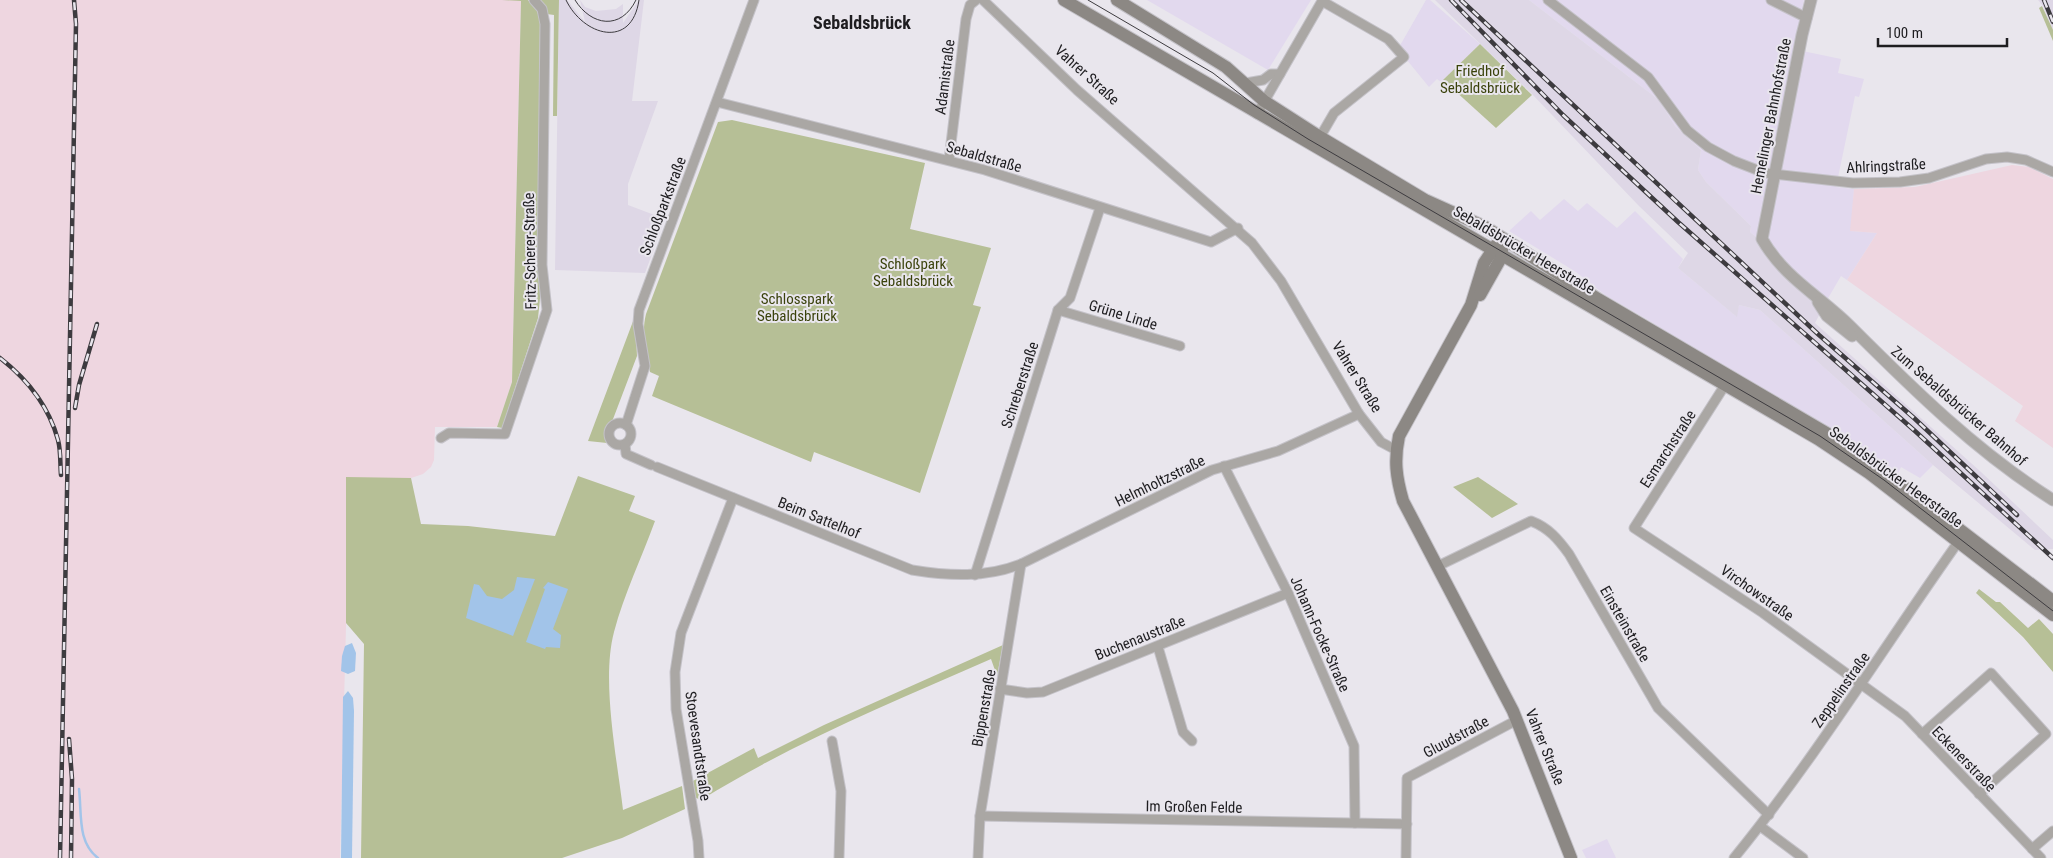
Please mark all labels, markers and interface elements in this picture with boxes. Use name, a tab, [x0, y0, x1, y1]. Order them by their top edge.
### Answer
district label: Sebaldsbrück	[813, 12, 911, 33]
scale bar	[1878, 15, 2007, 47]
text: 100 m	[1886, 24, 1923, 42]
street label: Hemelinger Bahnhofstraße	[1747, 37, 1795, 195]
street label: Adamistraße	[931, 38, 959, 116]
street label: Vahrer Straße	[1051, 41, 1123, 109]
park label: Friedhof Sebaldsbrück	[1440, 62, 1520, 97]
street label: Sebaldstraße	[944, 138, 1024, 176]
street label: Schloßparkstraße	[636, 154, 690, 258]
street label: Ahlringstraße	[1846, 155, 1926, 177]
street label: Fritz-Scherer-Straße	[520, 192, 540, 310]
street label: Sebaldsbrücker Heerstraße	[1450, 202, 1598, 298]
park label: Schloßpark Sebaldsbrück	[873, 255, 953, 290]
park label: Schlosspark Sebaldsbrück	[757, 290, 837, 325]
street label: Grüne Linde	[1087, 296, 1159, 334]
street label: Vahrer Straße	[1328, 338, 1386, 416]
street label: Schreberstraße	[998, 339, 1042, 431]
street label: Zum Sebaldsbrücker Bahnhof	[1887, 342, 2031, 470]
street label: Esmarchstraße	[1636, 407, 1700, 491]
street label: Sebaldsbrücker Heerstraße	[1826, 423, 1966, 531]
street label: Helmholtzstraße	[1112, 451, 1208, 511]
street label: Beim Sattelhof	[775, 493, 863, 543]
street label: Virchowstraße	[1717, 561, 1797, 625]
street label: Johann-Focke-Straße	[1286, 573, 1354, 695]
street label: Einsteinstraße	[1596, 583, 1654, 665]
street label: Buchenaustraße	[1092, 612, 1188, 664]
street label: Zeppelinstraße	[1808, 649, 1874, 731]
street label: Bippenstraße	[968, 668, 1000, 748]
street label: Stoevesandtstraße	[681, 690, 715, 802]
street label: Vahrer Straße	[1522, 706, 1568, 788]
street label: Gluudstraße	[1420, 712, 1492, 762]
street label: Eckenerstraße	[1928, 722, 2000, 796]
street label: Im Großen Felde	[1145, 797, 1243, 817]

